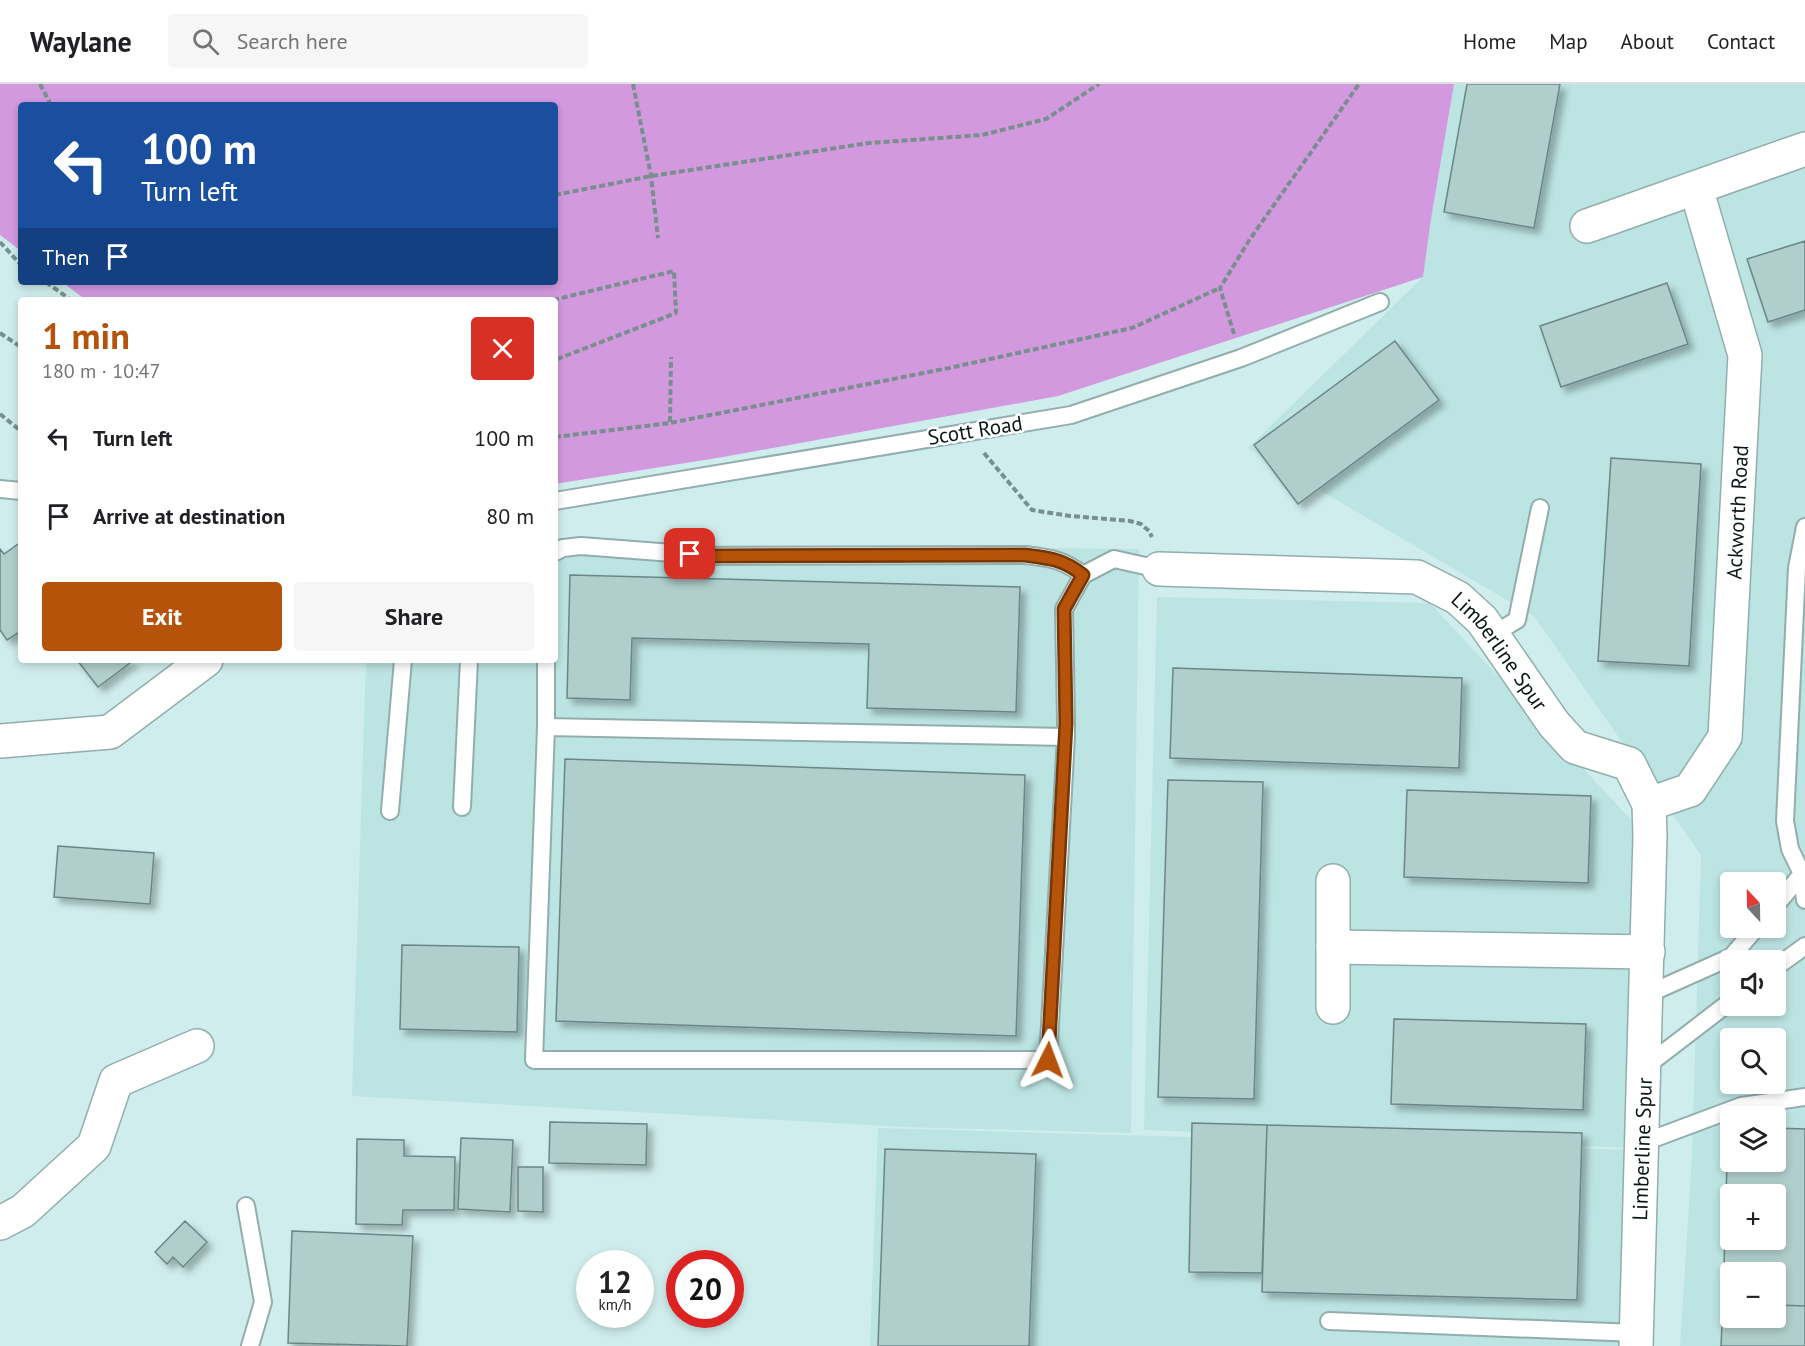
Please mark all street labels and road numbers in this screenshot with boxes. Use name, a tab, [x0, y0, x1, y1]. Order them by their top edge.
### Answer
street label: Scott Road	[926, 409, 1024, 451]
street label: Ackworth Road	[1720, 444, 1754, 580]
street label: Limberline Spur	[1446, 585, 1554, 716]
street label: Limberline Spur	[1626, 1077, 1658, 1221]

